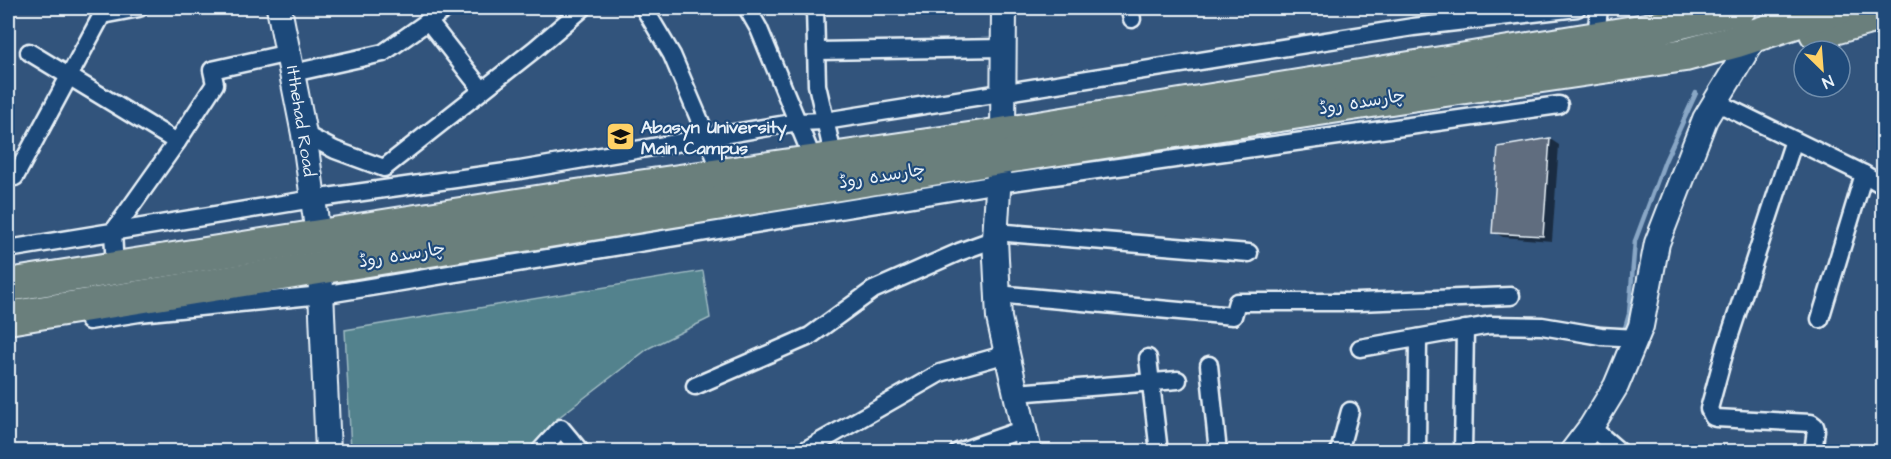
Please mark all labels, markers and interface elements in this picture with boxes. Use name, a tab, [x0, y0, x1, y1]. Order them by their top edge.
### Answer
north arrow	[1792, 39, 1852, 99]
street label: Itthehad Road	[280, 64, 322, 178]
text: N	[1819, 70, 1837, 94]
street label: چارسدہ روڈ	[1317, 83, 1407, 121]
place label: Abasyn University Main Campus	[641, 115, 787, 161]
school or university icon: Abasyn University Main Campus	[604, 121, 636, 153]
street label: چارسدہ روڈ	[837, 157, 927, 195]
street label: چارسدہ روڈ	[357, 236, 447, 274]

